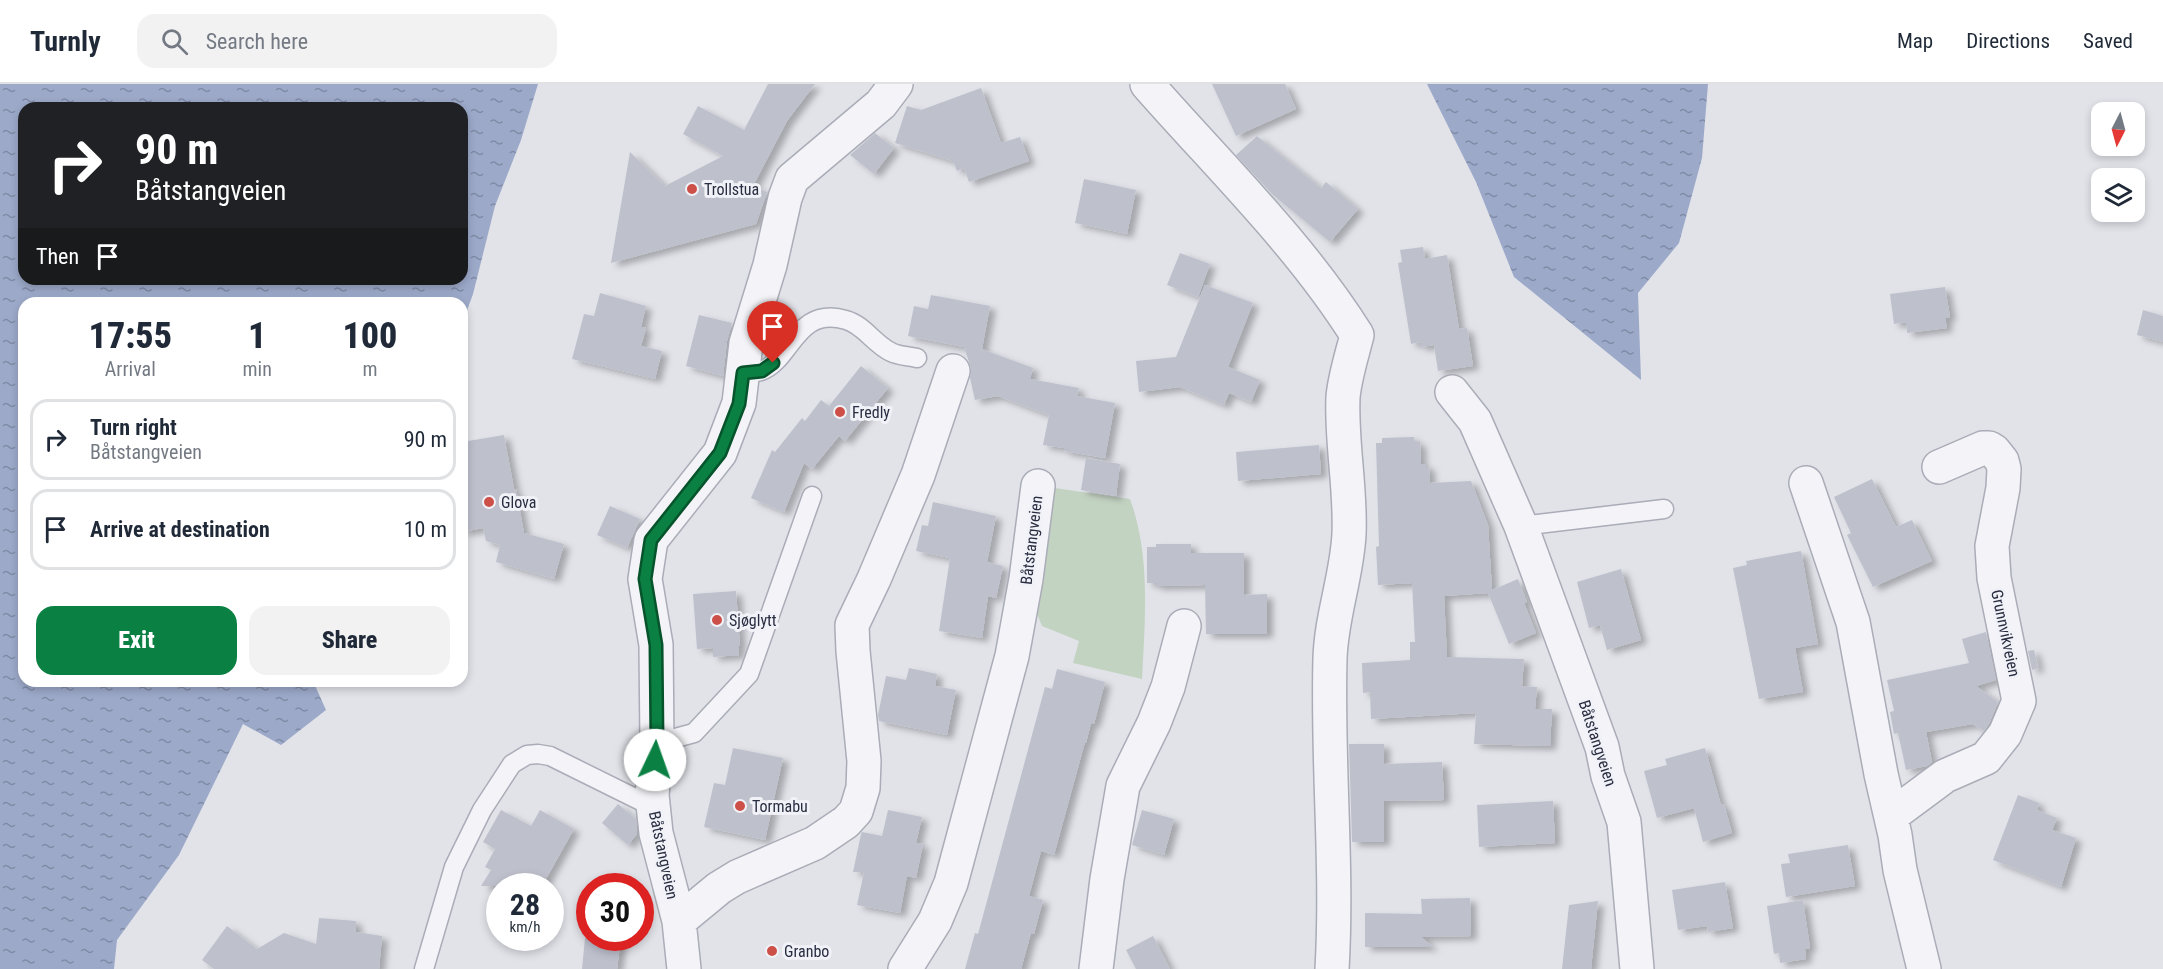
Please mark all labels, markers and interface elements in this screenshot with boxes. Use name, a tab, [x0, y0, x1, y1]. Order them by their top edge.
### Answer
search box	[137, 14, 557, 68]
text: Turnly	[30, 25, 101, 58]
icon: search	[158, 25, 191, 58]
text: Search here	[206, 29, 308, 54]
text: Map	[1897, 29, 1933, 53]
text: Directions	[1966, 29, 2050, 53]
text: Saved	[2083, 29, 2133, 53]
north arrow	[2091, 102, 2145, 156]
map controls	[2091, 102, 2145, 222]
text: 90 m	[135, 125, 218, 174]
icon: right	[36, 126, 114, 204]
button: layers	[2091, 168, 2145, 222]
text: Båtstangveien	[135, 175, 286, 207]
place label: Trollstua	[704, 180, 759, 199]
marker: Trollstua	[685, 182, 699, 196]
icon: arrive	[91, 240, 124, 273]
text: Then	[36, 244, 79, 269]
pin	[747, 301, 798, 363]
icon: arrive	[756, 310, 789, 343]
text: 17:55	[89, 315, 172, 357]
text: 1	[248, 315, 266, 357]
text: 100	[342, 315, 397, 357]
text: Arrival	[105, 357, 156, 381]
text: min	[243, 357, 272, 381]
text: m	[362, 357, 377, 381]
place label: Fredly	[852, 403, 890, 422]
marker: Fredly	[833, 405, 847, 419]
text: Turn right	[90, 415, 177, 440]
icon: right	[39, 423, 72, 456]
text: 90 m	[404, 427, 447, 452]
text: Båtstangveien	[90, 440, 202, 464]
place label: Glova	[501, 493, 536, 512]
street label: Båtstangveien	[1017, 494, 1046, 586]
marker: Glova	[482, 495, 496, 509]
icon: arrive	[39, 513, 72, 546]
text: Arrive at destination	[90, 517, 270, 542]
text: 10 m	[404, 517, 447, 542]
street label: Grunnvikveien	[1987, 588, 2024, 678]
button: Exit	[36, 606, 237, 675]
button: Share	[249, 606, 450, 675]
place label: Sjøglytt	[729, 611, 777, 630]
marker: Sjøglytt	[710, 613, 724, 627]
street label: Båtstangveien	[1575, 698, 1620, 789]
position arrow	[623, 728, 687, 792]
place label: Tormabu	[752, 797, 808, 816]
marker: Tormabu	[733, 799, 747, 813]
street label: Båtstangveien	[645, 809, 682, 901]
speed limit sign: 30	[576, 873, 654, 951]
text: 28	[510, 887, 540, 922]
text: km/h	[510, 918, 540, 936]
place label: Granbo	[784, 942, 829, 961]
marker: Granbo	[765, 944, 779, 958]

